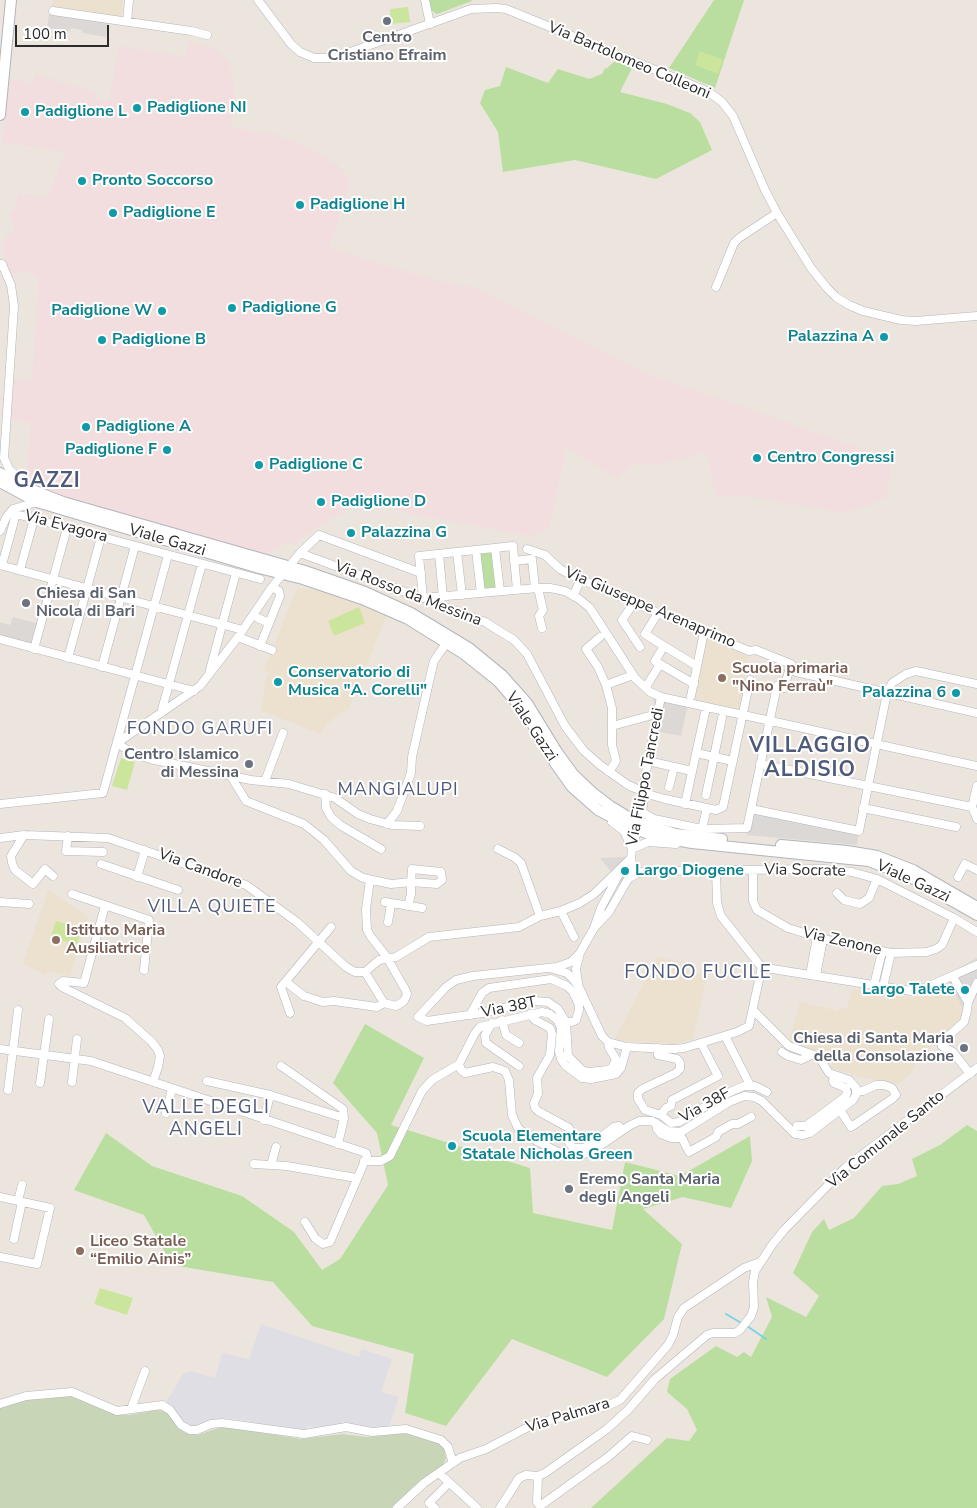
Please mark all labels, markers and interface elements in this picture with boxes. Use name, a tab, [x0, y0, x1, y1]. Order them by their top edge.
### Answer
scale bar	[18, 15, 111, 47]
marker: Centro Cristiano Efraim	[381, 15, 393, 27]
street label: Via Bartolomeo Colleoni	[545, 18, 713, 104]
text: 100 m	[23, 24, 67, 44]
place label: Centro Cristiano Efraim	[327, 28, 447, 66]
place label: Padiglione NI	[147, 98, 246, 118]
place label: Padiglione L	[35, 102, 127, 122]
marker: Padiglione NI	[131, 102, 143, 114]
marker: Padiglione L	[19, 106, 31, 118]
place label: Pronto Soccorso	[92, 171, 213, 191]
marker: Pronto Soccorso	[76, 175, 88, 187]
place label: Padiglione H	[310, 195, 405, 215]
marker: Padiglione H	[294, 199, 306, 211]
place label: Padiglione E	[123, 203, 215, 223]
marker: Padiglione E	[107, 207, 119, 219]
place label: Padiglione G	[242, 298, 337, 318]
place label: Padiglione W	[51, 301, 152, 321]
marker: Padiglione G	[226, 302, 238, 314]
marker: Padiglione W	[156, 305, 168, 317]
place label: Palazzina A	[788, 327, 874, 347]
place label: Padiglione B	[112, 330, 206, 350]
marker: Palazzina A	[878, 331, 890, 343]
marker: Padiglione B	[96, 334, 108, 346]
place label: Padiglione A	[96, 417, 191, 437]
marker: Padiglione A	[80, 421, 92, 433]
place label: Padiglione F	[65, 440, 157, 460]
marker: Padiglione F	[161, 444, 173, 456]
place label: Centro Congressi	[767, 448, 894, 468]
marker: Centro Congressi	[751, 452, 763, 464]
place label: Padiglione C	[269, 455, 363, 475]
marker: Padiglione C	[253, 459, 265, 471]
district label: GAZZI	[13, 469, 81, 495]
place label: Padiglione D	[331, 492, 426, 512]
marker: Padiglione D	[315, 496, 327, 508]
street label: Via Evagora	[22, 507, 110, 547]
street label: Viale Gazzi	[126, 521, 208, 561]
place label: Palazzina G	[361, 523, 447, 543]
marker: Palazzina G	[345, 527, 357, 539]
street label: Via Rosso da Messina	[332, 557, 484, 631]
street label: Via Giuseppe Arenaprimo	[562, 563, 738, 653]
place label: Chiesa di San Nicola di Bari	[36, 584, 136, 622]
marker: Chiesa di San Nicola di Bari	[20, 597, 32, 609]
place label: Scuola primaria "Nino Ferraù"	[732, 659, 848, 697]
place label: Conservatorio di Musica "A. Corelli"	[288, 663, 427, 701]
marker: Scuola primaria "Nino Ferraù"	[716, 672, 728, 684]
marker: Conservatorio di Musica "A. Corelli"	[272, 676, 284, 688]
place label: Palazzina 6	[862, 683, 946, 703]
marker: Palazzina 6	[950, 687, 962, 699]
street label: Viale Gazzi	[501, 689, 561, 765]
street label: Via Filippo Tancredi	[623, 706, 669, 848]
district label: FONDO GARUFI	[125, 719, 275, 741]
district label: VILLAGGIO ALDISIO	[748, 734, 872, 784]
place label: Centro Islamico di Messina	[124, 745, 239, 783]
marker: Centro Islamico di Messina	[243, 758, 255, 770]
district label: MANGIALUPI	[336, 780, 460, 802]
street label: Via Candore	[155, 845, 245, 893]
street label: Viale Gazzi	[873, 857, 953, 907]
place label: Largo Diogene	[635, 861, 744, 881]
street label: Via Socrate	[764, 861, 846, 881]
marker: Largo Diogene	[619, 865, 631, 877]
district label: VILLA QUIETE	[146, 897, 278, 919]
place label: Istituto Maria Ausiliatrice	[66, 921, 165, 959]
street label: Via Zenone	[801, 924, 883, 960]
marker: Istituto Maria Ausiliatrice	[50, 934, 62, 946]
district label: FONDO FUCILE	[623, 962, 773, 984]
place label: Largo Talete	[862, 980, 955, 1000]
marker: Largo Talete	[959, 984, 971, 996]
street label: Via 38T	[480, 993, 538, 1023]
place label: Chiesa di Santa Maria della Consolazione	[793, 1029, 954, 1067]
marker: Chiesa di Santa Maria della Consolazione	[958, 1042, 970, 1054]
street label: Via 38F	[676, 1084, 734, 1128]
street label: Via Comunale Santo	[823, 1087, 949, 1193]
district label: VALLE DEGLI ANGELI	[141, 1097, 271, 1141]
place label: Scuola Elementare Statale Nicholas Green	[462, 1127, 633, 1165]
marker: Scuola Elementare Statale Nicholas Green	[446, 1140, 458, 1152]
place label: Eremo Santa Maria degli Angeli	[579, 1170, 720, 1208]
marker: Eremo Santa Maria degli Angeli	[563, 1183, 575, 1195]
place label: Liceo Statale “Emilio Ainis”	[90, 1232, 191, 1270]
marker: Liceo Statale “Emilio Ainis”	[74, 1245, 86, 1257]
street label: Via Palmara	[524, 1394, 612, 1438]

